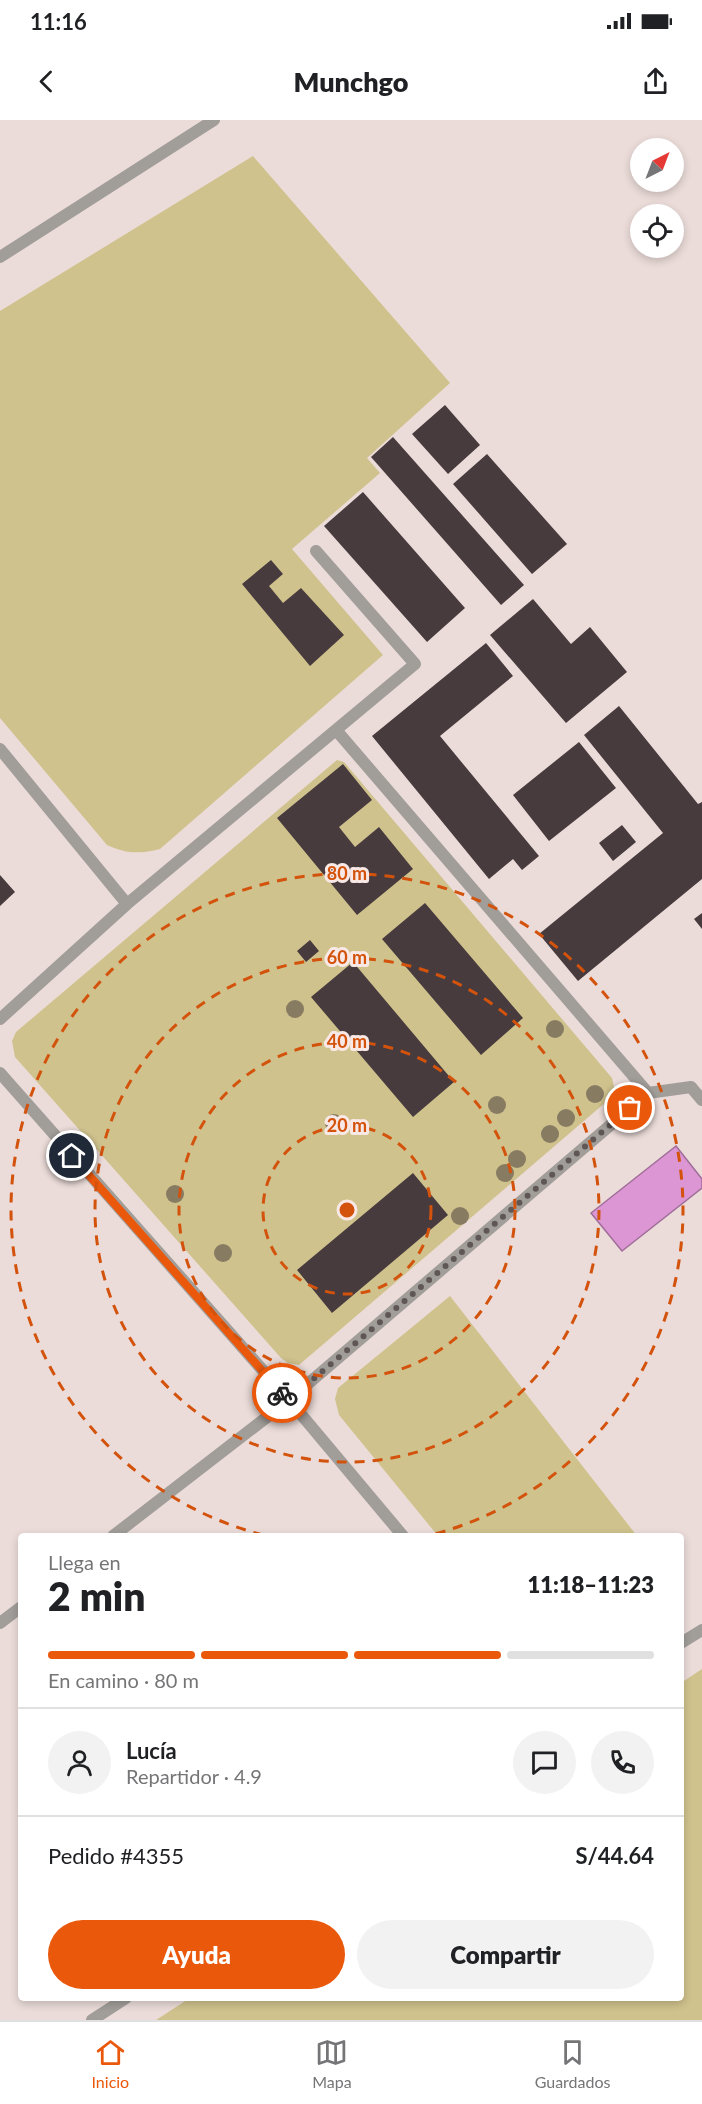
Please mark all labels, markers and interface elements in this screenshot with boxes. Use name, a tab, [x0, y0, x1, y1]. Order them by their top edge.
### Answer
text: 11:16	[30, 8, 87, 35]
icon: back	[30, 65, 63, 98]
text: Munchgo	[294, 65, 408, 98]
icon: share	[639, 65, 672, 98]
north arrow	[630, 138, 684, 192]
map controls	[630, 138, 684, 258]
button: locate	[630, 204, 684, 258]
text: 80 m	[327, 862, 367, 884]
text: 60 m	[327, 946, 367, 968]
text: 40 m	[327, 1030, 367, 1052]
pin	[604, 1082, 655, 1133]
icon: bag	[613, 1091, 646, 1124]
text: 20 m	[327, 1114, 367, 1136]
pin	[46, 1130, 97, 1181]
icon: home	[55, 1139, 88, 1172]
centre of rings	[337, 1200, 357, 1220]
courier	[252, 1363, 312, 1423]
icon: bike	[266, 1377, 299, 1410]
text: Llega en	[48, 1550, 121, 1574]
text: 11:18–11:23	[528, 1571, 654, 1598]
text: 2 min	[48, 1573, 145, 1619]
text: En camino · 80 m	[48, 1668, 199, 1692]
button: person	[48, 1731, 111, 1794]
button: chat	[513, 1731, 576, 1794]
button: phone	[591, 1731, 654, 1794]
text: Lucía	[126, 1737, 177, 1764]
text: Repartidor · 4.9	[126, 1764, 262, 1788]
text: Pedido #4355	[48, 1842, 184, 1869]
text: S/44.64	[575, 1842, 654, 1869]
button: Ayuda	[48, 1920, 345, 1989]
button: Compartir	[357, 1920, 654, 1989]
tab: Inicio	[92, 2036, 129, 2091]
tab: Mapa	[312, 2036, 352, 2091]
tab: Guardados	[535, 2036, 611, 2091]

